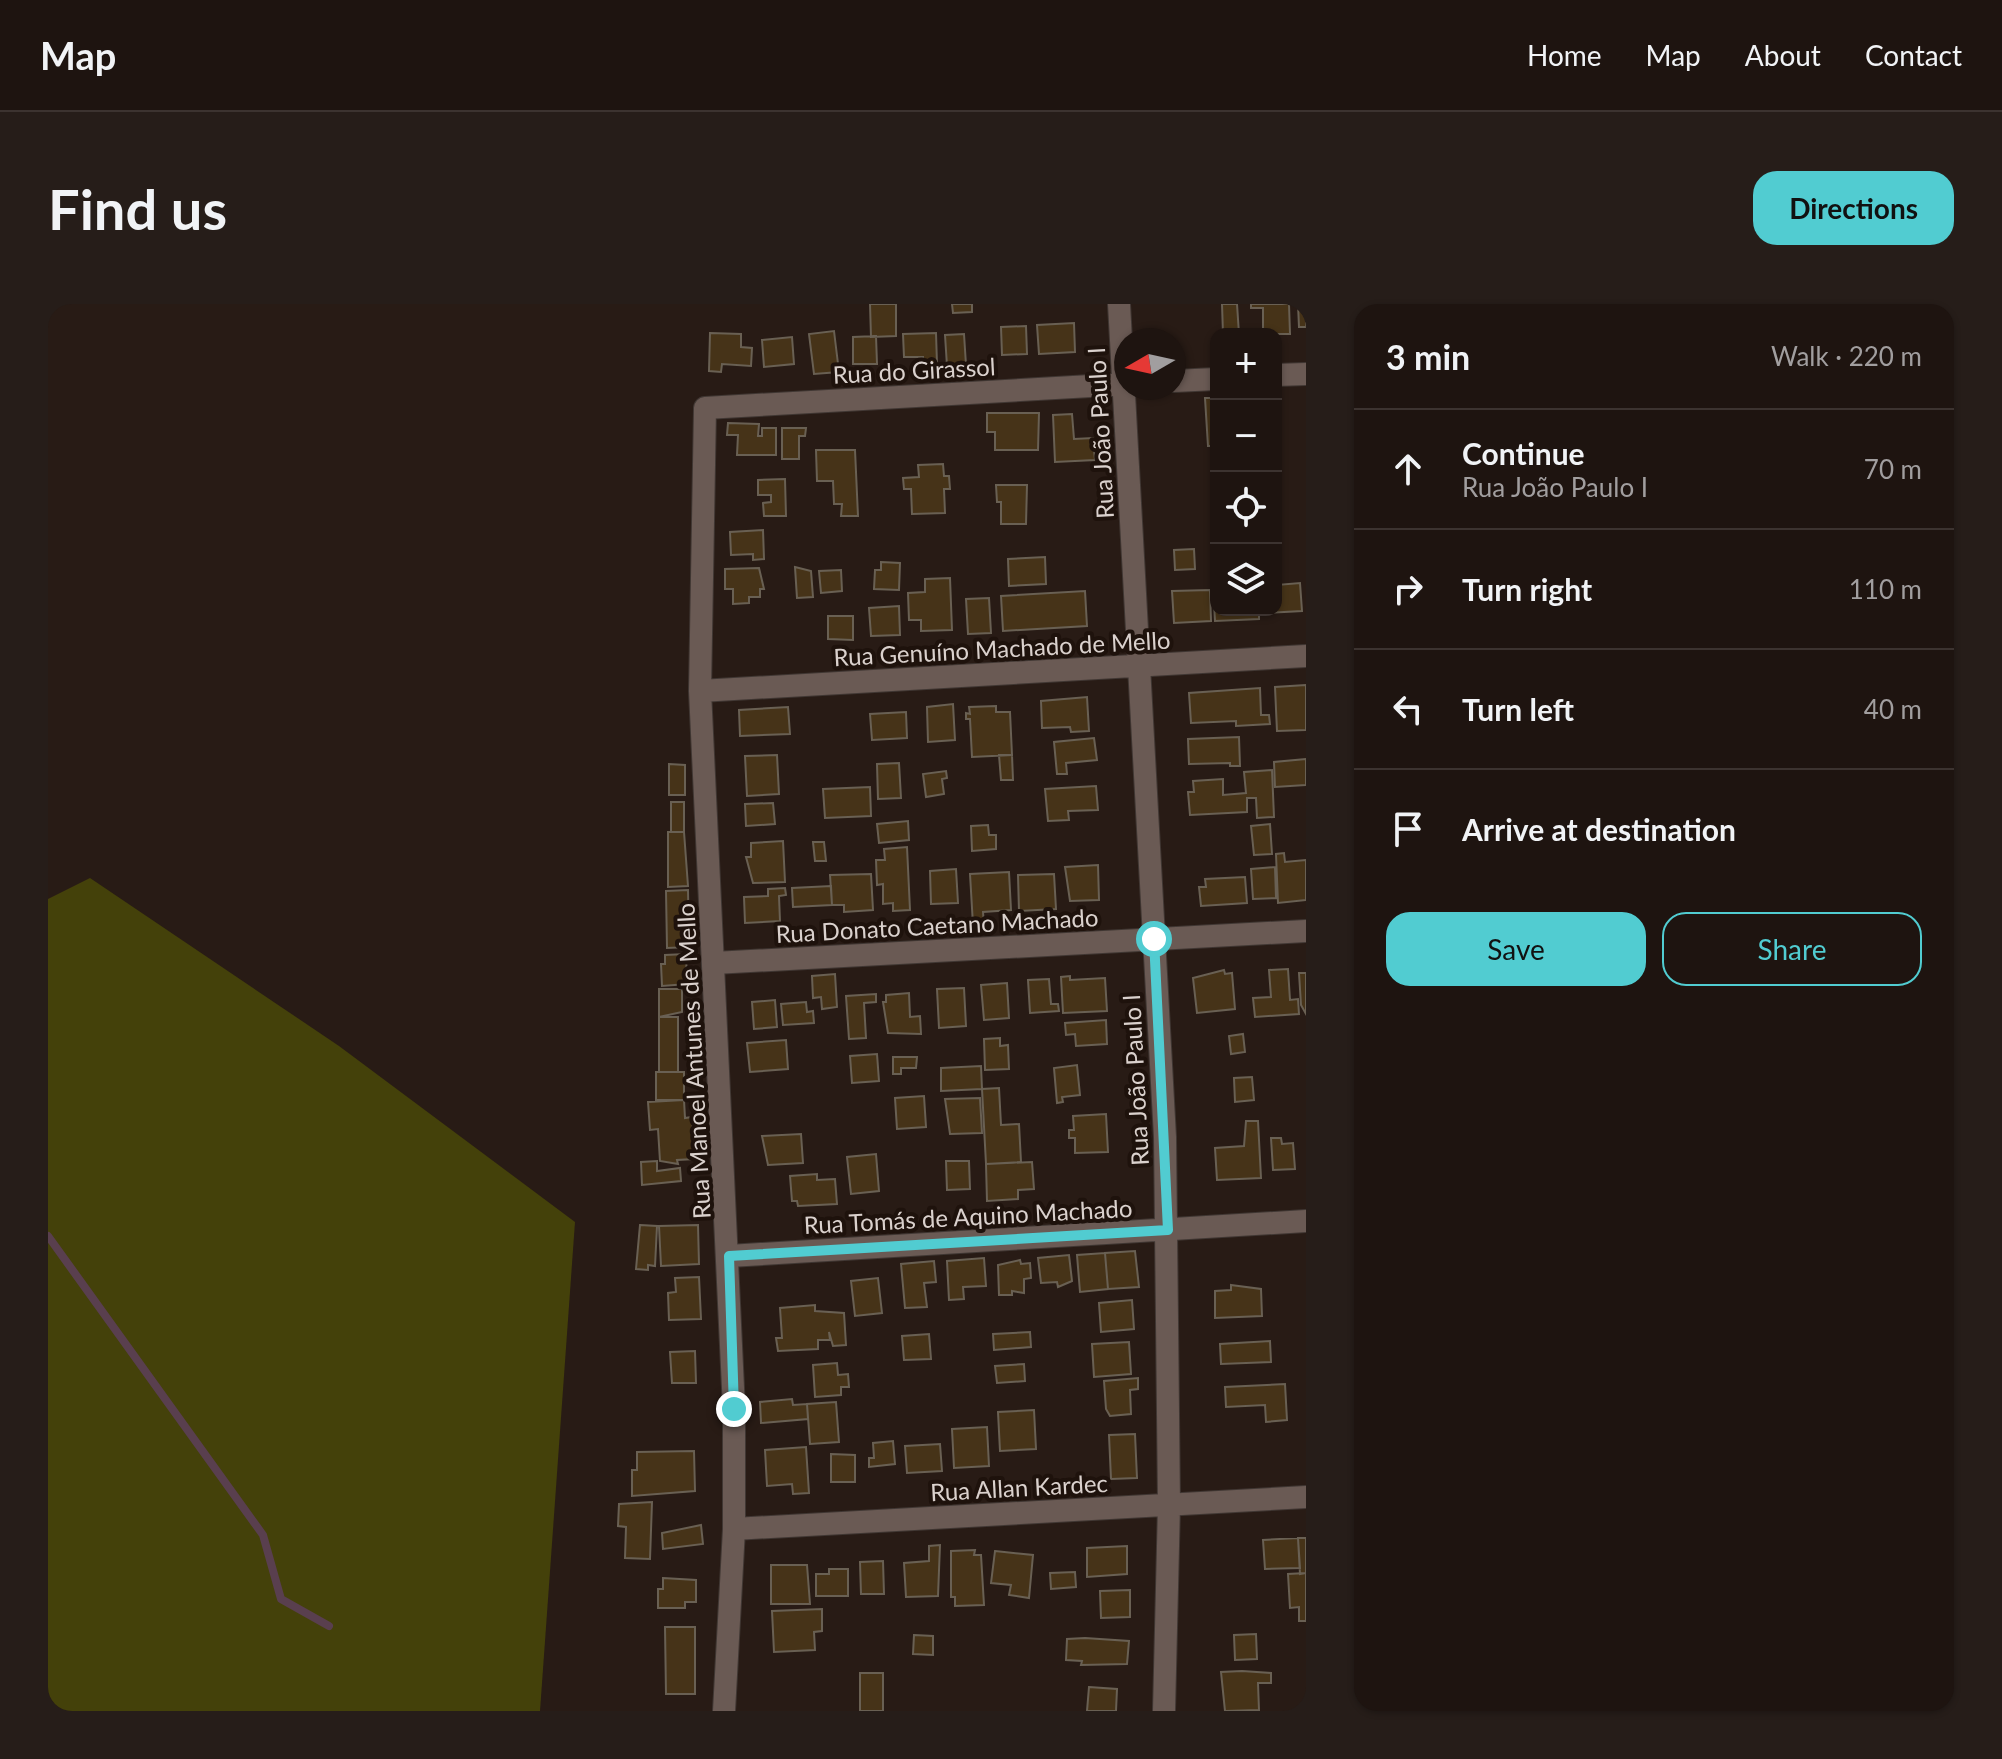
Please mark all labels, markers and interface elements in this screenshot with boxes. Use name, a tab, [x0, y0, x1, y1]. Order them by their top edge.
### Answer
text: Map	[40, 32, 116, 78]
text: Home	[1527, 38, 1602, 72]
text: Map	[1646, 38, 1701, 72]
text: About	[1745, 38, 1821, 72]
text: Contact	[1865, 38, 1962, 72]
button: Directions	[1753, 171, 1954, 245]
text: Find us	[48, 175, 227, 242]
north arrow	[1114, 328, 1186, 400]
map controls	[1210, 328, 1282, 616]
button: +	[1210, 328, 1282, 400]
text: 3 min	[1386, 336, 1470, 377]
text: Walk · 220 m	[1771, 340, 1922, 372]
street label: Rua João Paulo I	[1081, 346, 1119, 520]
street label: Rua do Girassol	[832, 351, 996, 389]
button: −	[1210, 400, 1282, 472]
text: Continue	[1462, 435, 1585, 471]
icon: ahead	[1386, 447, 1430, 491]
text: 70 m	[1864, 453, 1922, 485]
text: Rua João Paulo I	[1462, 471, 1648, 503]
button: locate	[1210, 472, 1282, 544]
button: layers	[1210, 544, 1282, 616]
icon: right	[1386, 567, 1430, 611]
text: Turn right	[1462, 571, 1592, 607]
text: 110 m	[1849, 573, 1922, 605]
street label: Rua Genuíno Machado de Mello	[833, 625, 1171, 671]
icon: left	[1386, 687, 1430, 731]
text: Turn left	[1462, 691, 1574, 727]
text: 40 m	[1864, 693, 1922, 725]
icon: arrive	[1386, 807, 1430, 851]
text: Arrive at destination	[1462, 811, 1736, 847]
street label: Rua Manoel Antunes de Mello	[670, 902, 716, 1220]
street label: Rua Donato Caetano Machado	[775, 902, 1099, 948]
button: Save	[1386, 912, 1646, 986]
button: Share	[1662, 912, 1922, 986]
route start	[1136, 921, 1172, 957]
street label: Rua João Paulo I	[1116, 993, 1154, 1167]
street label: Rua Tomás de Aquino Machado	[803, 1193, 1133, 1239]
route end	[716, 1391, 752, 1427]
street label: Rua Allan Kardec	[929, 1468, 1109, 1506]

